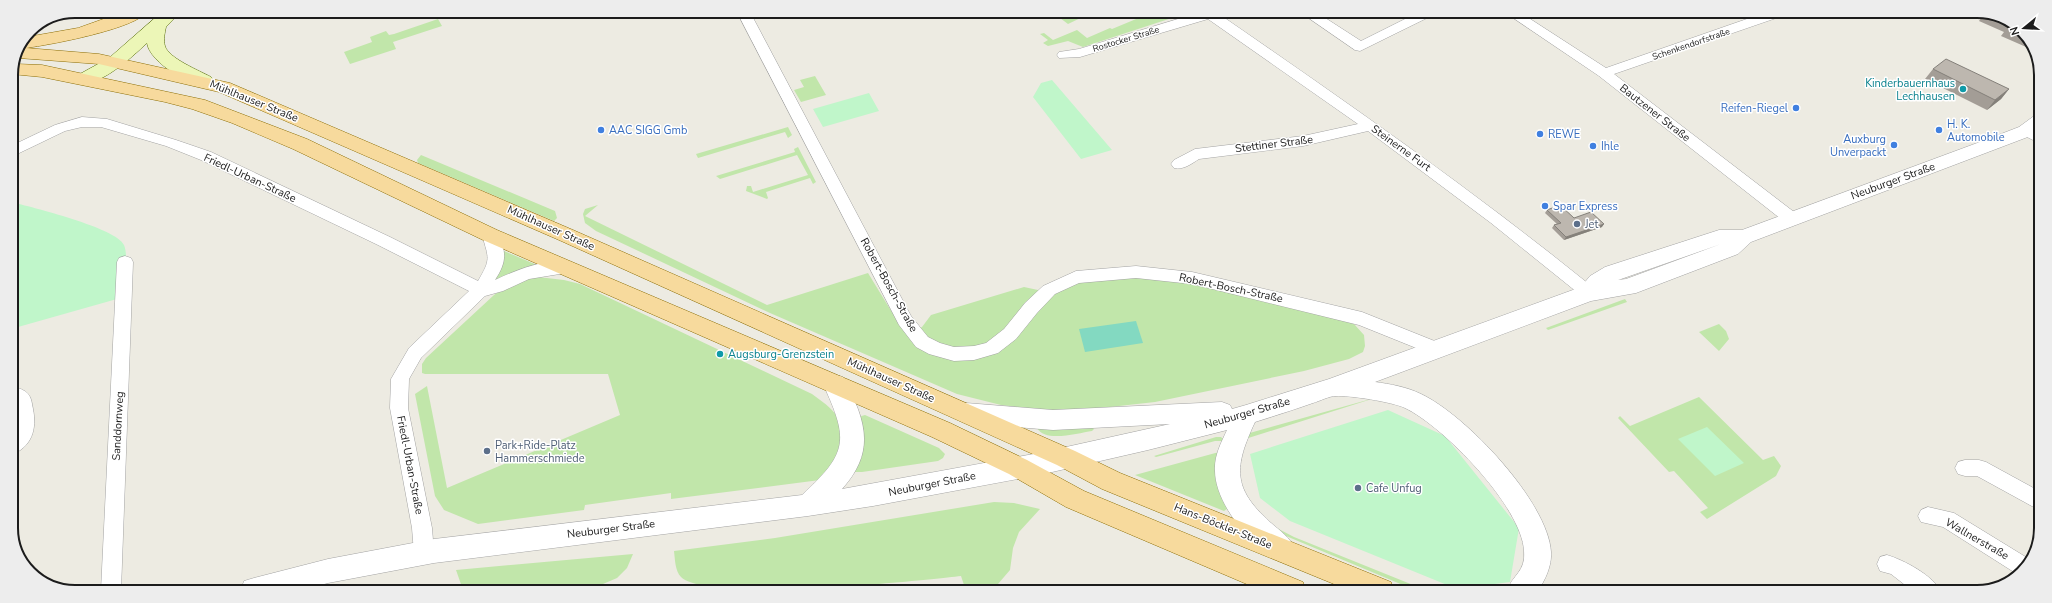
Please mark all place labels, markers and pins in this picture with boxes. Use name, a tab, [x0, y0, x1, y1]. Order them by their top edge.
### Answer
place label: Kinderbauernhaus Lechhausen	[1865, 76, 1955, 104]
marker: Kinderbauernhaus Lechhausen	[1958, 84, 1968, 94]
place label: Reifen-Riegel	[1721, 101, 1789, 116]
marker: Reifen-Riegel	[1791, 103, 1801, 113]
place label: H. K. Automobile	[1947, 117, 2005, 145]
place label: AAC SIGG Gmb	[609, 123, 687, 138]
marker: AAC SIGG Gmb	[596, 125, 606, 135]
marker: H. K. Automobile	[1934, 125, 1944, 135]
place label: REWE	[1548, 127, 1580, 142]
marker: REWE	[1535, 129, 1545, 139]
place label: Auxburg Unverpackt	[1830, 132, 1886, 160]
place label: Ihle	[1601, 139, 1619, 154]
marker: Auxburg Unverpackt	[1889, 140, 1899, 150]
marker: Ihle	[1588, 141, 1598, 151]
place label: Spar Express	[1553, 199, 1618, 214]
marker: Spar Express	[1540, 201, 1550, 211]
place label: Jet	[1584, 217, 1598, 232]
marker: Jet	[1572, 219, 1582, 229]
place label: Augsburg-Grenzstein	[728, 347, 834, 362]
marker: Augsburg-Grenzstein	[715, 349, 725, 359]
place label: Park+Ride-Platz Hammerschmiede	[495, 438, 585, 466]
marker: Park+Ride-Platz Hammerschmiede	[482, 446, 492, 456]
place label: Cafe Unfug	[1366, 481, 1422, 496]
marker: Cafe Unfug	[1353, 483, 1363, 493]

